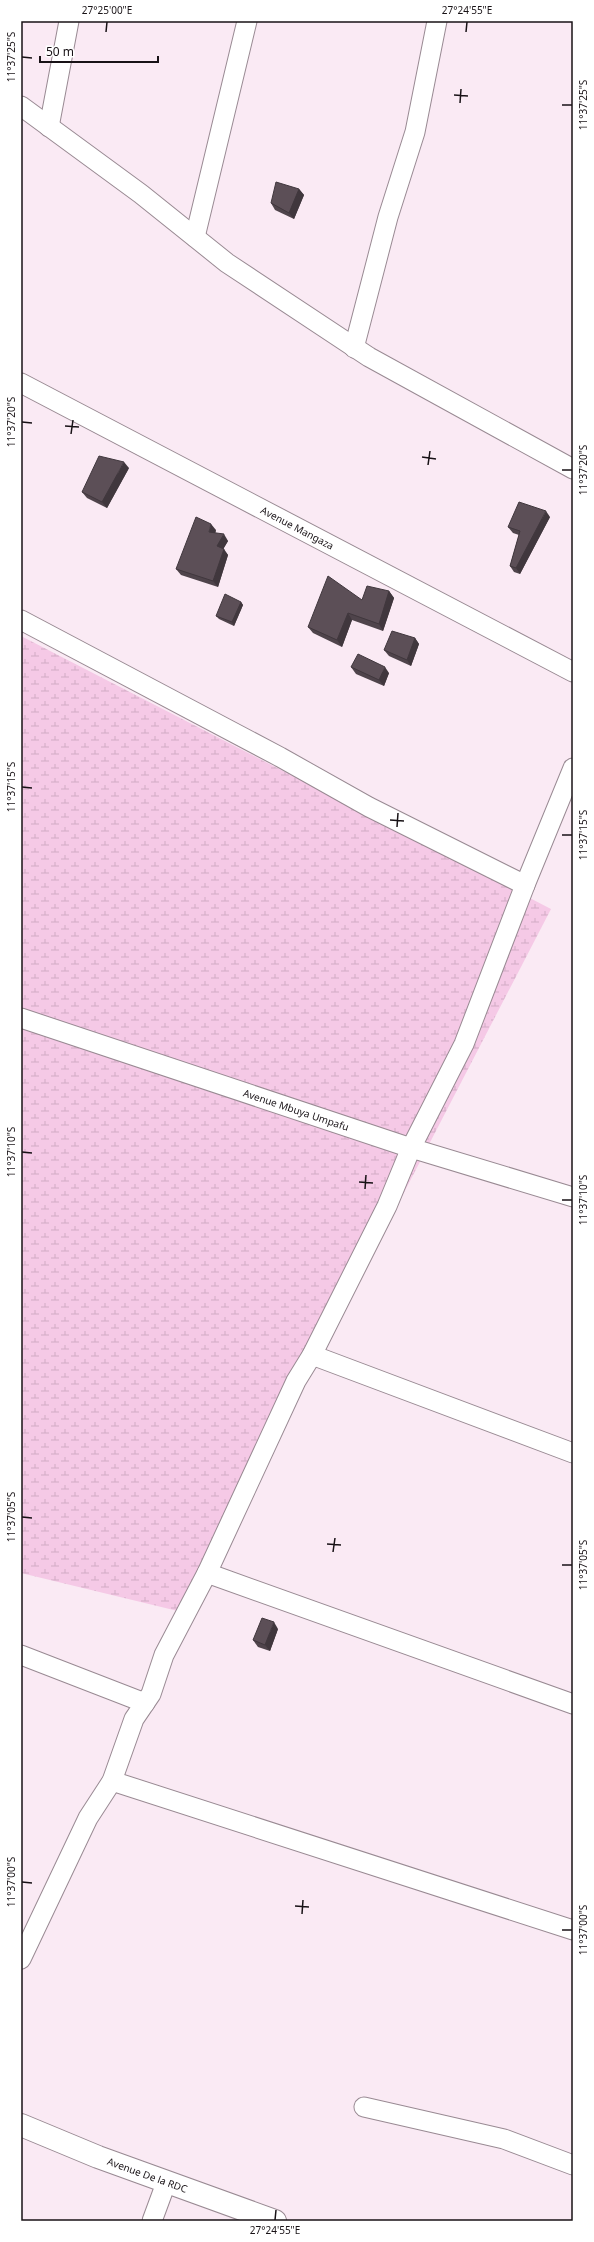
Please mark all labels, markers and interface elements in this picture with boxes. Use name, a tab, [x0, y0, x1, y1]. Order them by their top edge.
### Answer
text: 27°25'00"E	[82, 3, 132, 17]
text: 27°24'55"E	[442, 3, 492, 17]
text: 11°37'25"S	[4, 31, 18, 82]
scale bar	[40, 38, 158, 64]
text: 50 m	[46, 43, 74, 60]
text: 11°37'25"S	[576, 79, 590, 130]
text: 11°37'20"S	[4, 396, 18, 447]
text: 11°37'20"S	[576, 444, 590, 495]
street label: Avenue Mangaza	[258, 503, 336, 553]
text: 11°37'15"S	[4, 761, 18, 812]
text: 11°37'15"S	[576, 809, 590, 860]
street label: Avenue Mbuya Umpafu	[241, 1086, 351, 1134]
text: 11°37'10"S	[4, 1126, 18, 1177]
text: 11°37'10"S	[576, 1174, 590, 1225]
text: 11°37'05"S	[4, 1491, 18, 1542]
text: 11°37'05"S	[576, 1539, 590, 1590]
text: 11°37'00"S	[4, 1856, 18, 1907]
text: 11°37'00"S	[576, 1904, 590, 1955]
street label: Avenue De la RDC	[106, 2154, 190, 2196]
text: 27°24'55"E	[250, 2223, 300, 2237]

